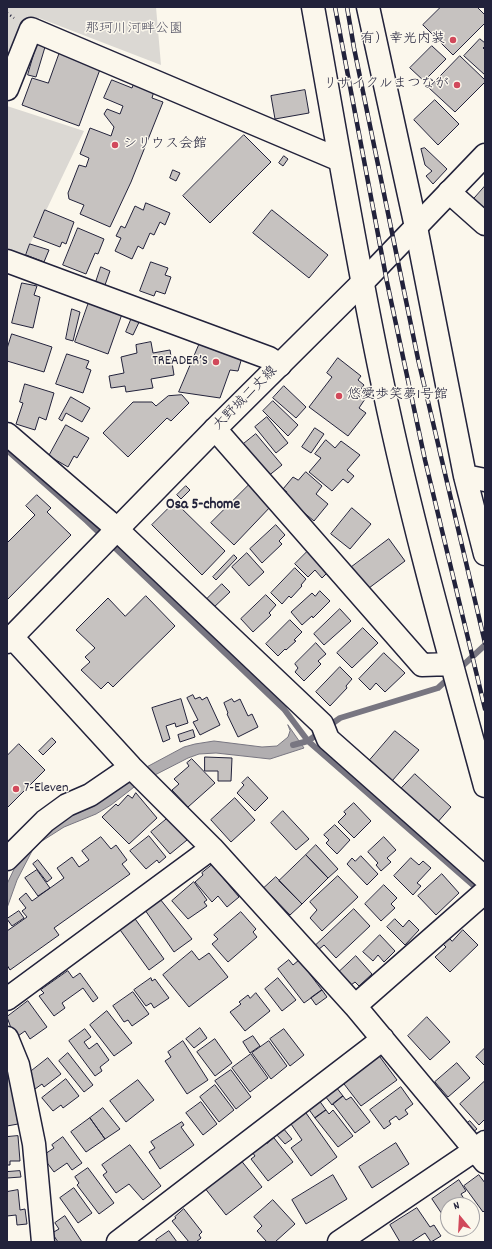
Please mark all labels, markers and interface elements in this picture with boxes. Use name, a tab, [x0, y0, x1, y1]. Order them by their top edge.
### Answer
park label: 那珂川河畔公園	[85, 22, 183, 38]
place label: 有）幸光内装	[361, 32, 445, 48]
marker: 有）幸光内装	[448, 35, 458, 45]
place label: リサイクルまつなが	[323, 77, 449, 93]
marker: リサイクルまつなが	[452, 80, 462, 90]
place label: シリウス会館	[123, 137, 207, 153]
marker: シリウス会館	[110, 140, 120, 150]
place label: TREADER’S	[152, 354, 208, 370]
marker: TREADER’S	[211, 357, 221, 367]
street label: 大野城二丈線	[210, 363, 282, 435]
place label: 悠愛歩笑夢1号館	[347, 388, 448, 404]
marker: 悠愛歩笑夢1号館	[334, 391, 344, 401]
district label: Osa 5-chome	[166, 497, 240, 515]
place label: 7-Eleven	[24, 781, 68, 797]
marker: 7-Eleven	[11, 784, 21, 794]
north arrow	[440, 1197, 480, 1237]
text: N	[452, 1198, 462, 1215]

